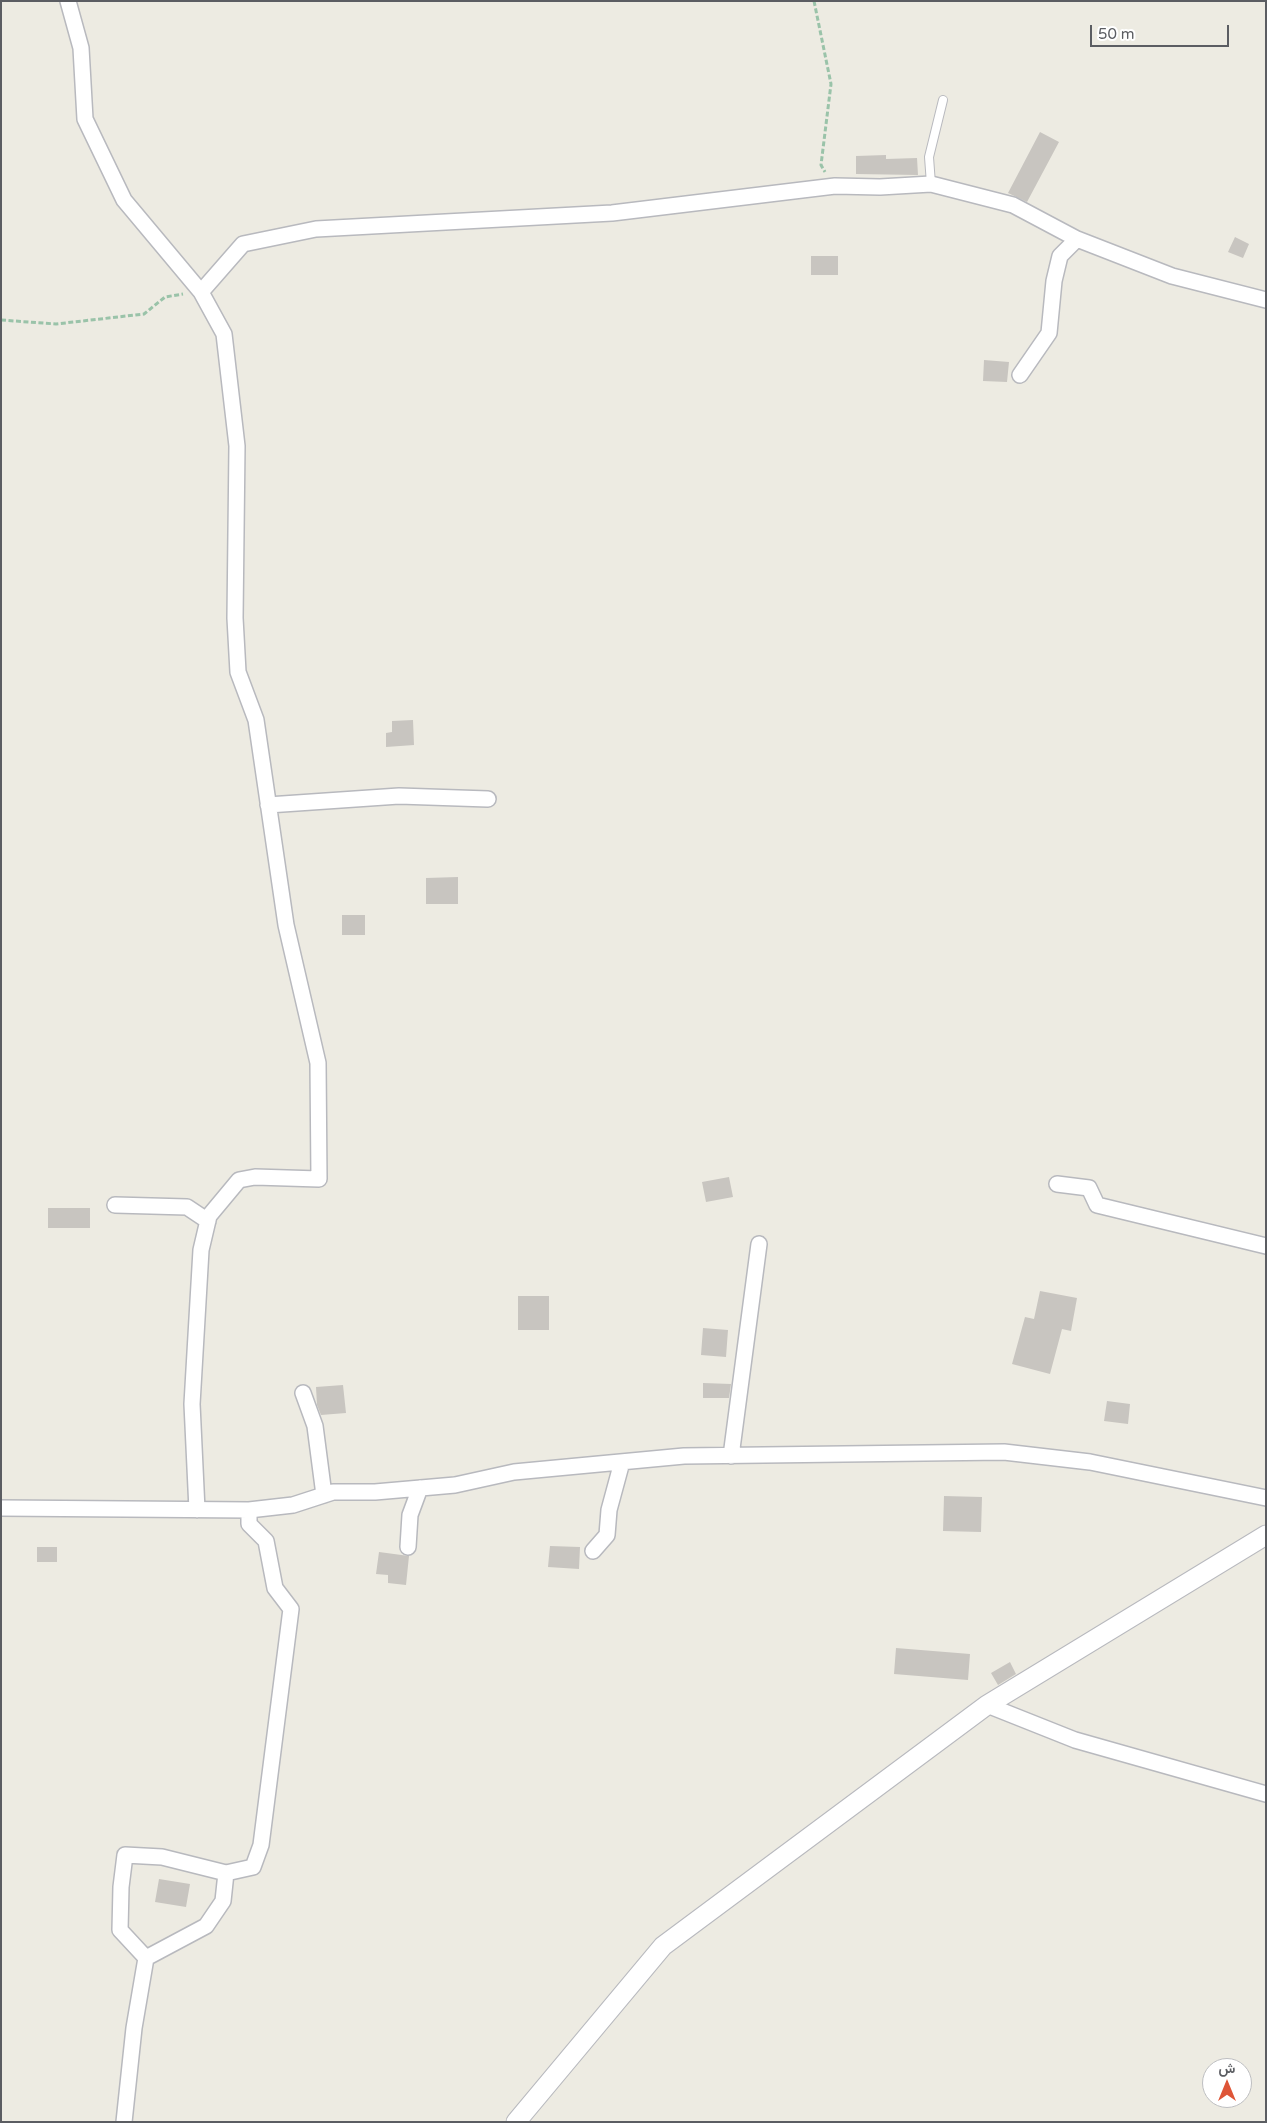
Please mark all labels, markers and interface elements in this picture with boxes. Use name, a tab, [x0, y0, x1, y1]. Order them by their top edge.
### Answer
scale bar	[1092, 15, 1231, 47]
text: 50 m	[1098, 25, 1135, 43]
north arrow	[1202, 2058, 1252, 2108]
text: ش	[1219, 2060, 1235, 2077]

